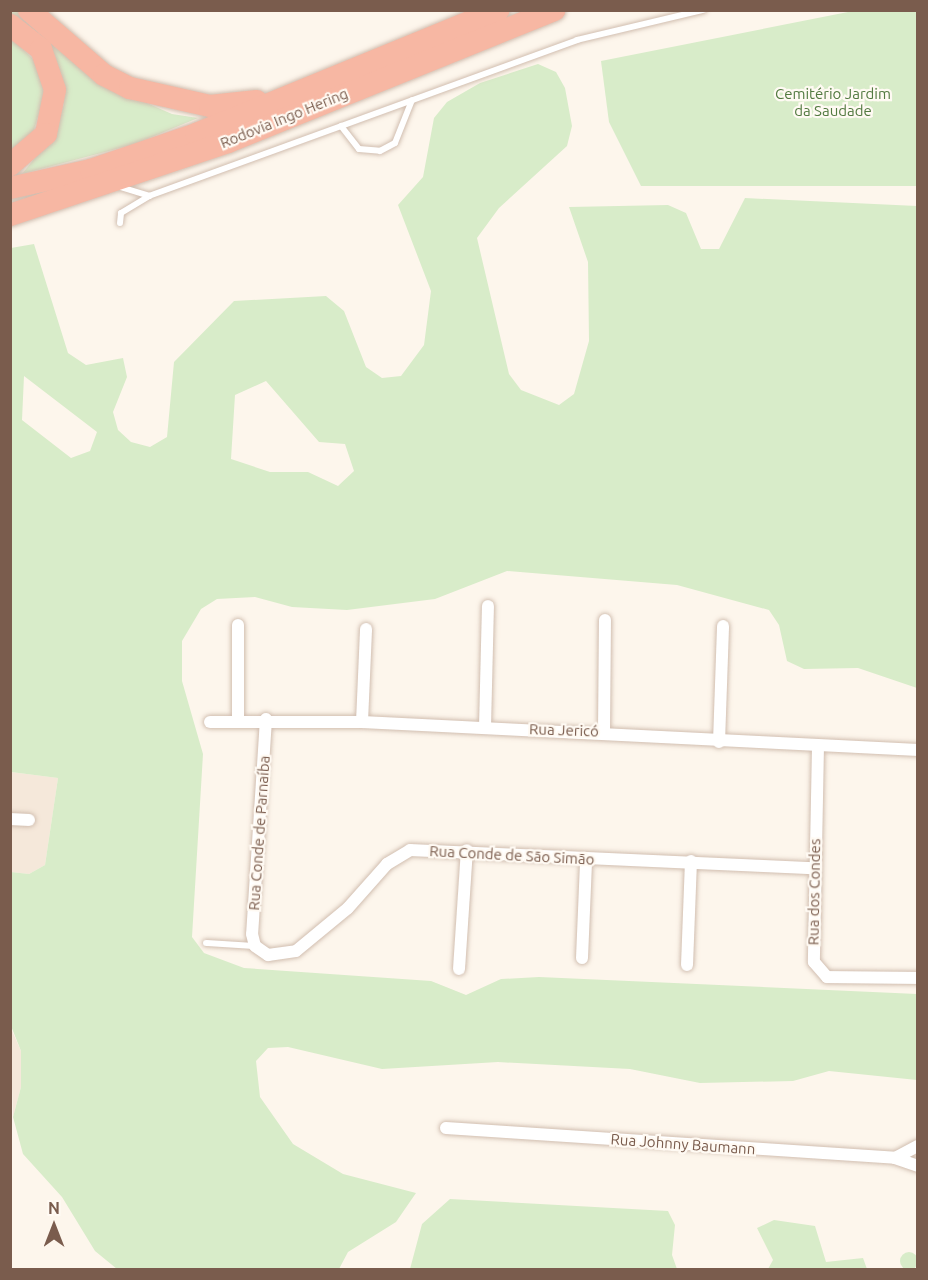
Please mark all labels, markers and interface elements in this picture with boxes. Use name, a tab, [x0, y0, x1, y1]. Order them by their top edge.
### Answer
street label: Rodovia Ingo Hering	[217, 84, 351, 152]
park label: Cemitério Jardim da Saudade	[775, 84, 891, 119]
street label: Rua Jericó	[529, 720, 599, 740]
street label: Rua Conde de Parnaíba	[245, 755, 273, 911]
street label: Rua dos Condes	[804, 839, 824, 945]
street label: Rua Conde de São Simão	[429, 842, 595, 868]
street label: Rua Johnny Baumann	[610, 1130, 756, 1158]
north arrow	[24, 1196, 84, 1256]
text: N	[48, 1199, 60, 1217]

